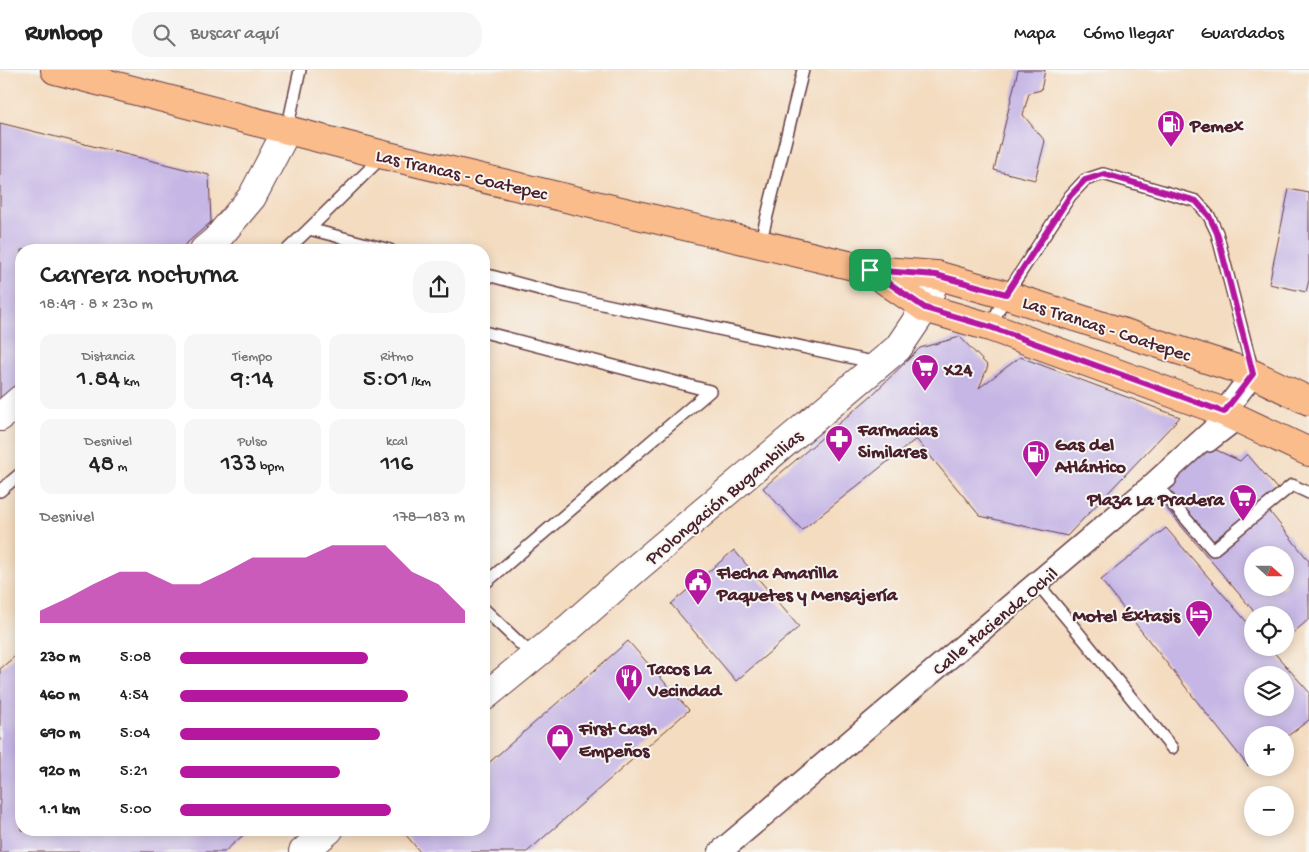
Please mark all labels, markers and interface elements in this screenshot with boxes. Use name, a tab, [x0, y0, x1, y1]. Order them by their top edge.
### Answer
search box	[132, 12, 482, 57]
text: Runloop	[25, 20, 102, 49]
icon: search	[150, 21, 178, 49]
text: Buscar aquí	[190, 23, 279, 46]
text: Mapa	[1014, 24, 1055, 45]
text: Cómo llegar	[1083, 24, 1173, 45]
text: Guardados	[1201, 24, 1284, 45]
fuel station icon: Pemex	[1156, 109, 1186, 148]
place label: Pemex	[1189, 116, 1245, 139]
street label: Las Trancas - Coatepec	[373, 145, 550, 207]
pin	[849, 249, 891, 291]
icon: arrive	[856, 256, 884, 284]
text: Carrera nocturna	[40, 260, 238, 293]
button: share	[413, 261, 465, 313]
street label: Las Trancas - Coatepec	[1019, 292, 1193, 369]
text: 18:49 · 8 × 230 m	[40, 296, 153, 315]
text: Distancia	[82, 349, 135, 366]
text: Tiempo	[233, 349, 272, 366]
text: Ritmo	[380, 349, 413, 366]
supermarket icon: X24	[910, 353, 940, 392]
place label: X24	[943, 360, 973, 383]
text: 1.84	[77, 366, 120, 395]
text: 9:14	[231, 366, 274, 395]
text: 5:01	[363, 366, 408, 395]
text: km	[120, 374, 140, 391]
text: /km	[408, 374, 431, 391]
place label: Farmacias Similares	[857, 420, 938, 465]
pharmacy icon: Farmacias Similares	[824, 424, 854, 463]
street label: Prolongación Bugambilias	[641, 425, 810, 572]
text: Desnivel	[84, 434, 132, 451]
text: Pulso	[238, 434, 267, 451]
text: kcal	[386, 434, 408, 451]
place label: Gas del Atlántico	[1054, 435, 1126, 480]
fuel station icon: Gas del Atlántico	[1021, 439, 1051, 478]
text: 48	[89, 451, 114, 480]
text: 133	[221, 451, 257, 480]
text: 116	[380, 451, 413, 480]
text: m	[114, 459, 128, 476]
text: bpm	[257, 459, 284, 476]
supermarket icon: Plaza La Pradera	[1228, 483, 1258, 522]
place label: Plaza La Pradera	[1086, 490, 1225, 513]
text: Desnivel	[40, 509, 94, 528]
text: 178–183 m	[393, 509, 465, 528]
north arrow	[1244, 546, 1294, 596]
map controls	[1244, 546, 1294, 836]
place label: Flecha Amarilla Paquetes y Mensajería	[716, 563, 899, 608]
street label: Calle Hacienda Ochil	[929, 563, 1064, 682]
public building icon: Flecha Amarilla Paquetes y Mensajería	[683, 567, 713, 606]
hotel icon: Motel Éxtasis	[1184, 599, 1214, 638]
place label: Motel Éxtasis	[1072, 606, 1181, 629]
button: locate	[1244, 606, 1294, 656]
text: 230 m	[40, 649, 80, 668]
text: 5:08	[120, 649, 151, 668]
place label: Tacos La Vecindad	[646, 659, 723, 704]
restaurant icon: Tacos La Vecindad	[614, 663, 644, 702]
button: layers	[1244, 666, 1294, 716]
text: 460 m	[40, 687, 80, 706]
text: 4:54	[120, 687, 149, 706]
place label: First Cash Empeños	[578, 719, 658, 764]
shop icon: First Cash Empeños	[545, 723, 575, 762]
text: 690 m	[40, 725, 80, 744]
text: 5:04	[120, 725, 150, 744]
button: +	[1244, 726, 1294, 776]
text: 920 m	[40, 763, 80, 782]
text: 5:21	[120, 763, 148, 782]
button: −	[1244, 786, 1294, 836]
text: 1.1 km	[40, 801, 80, 820]
text: 5:00	[120, 801, 152, 820]

